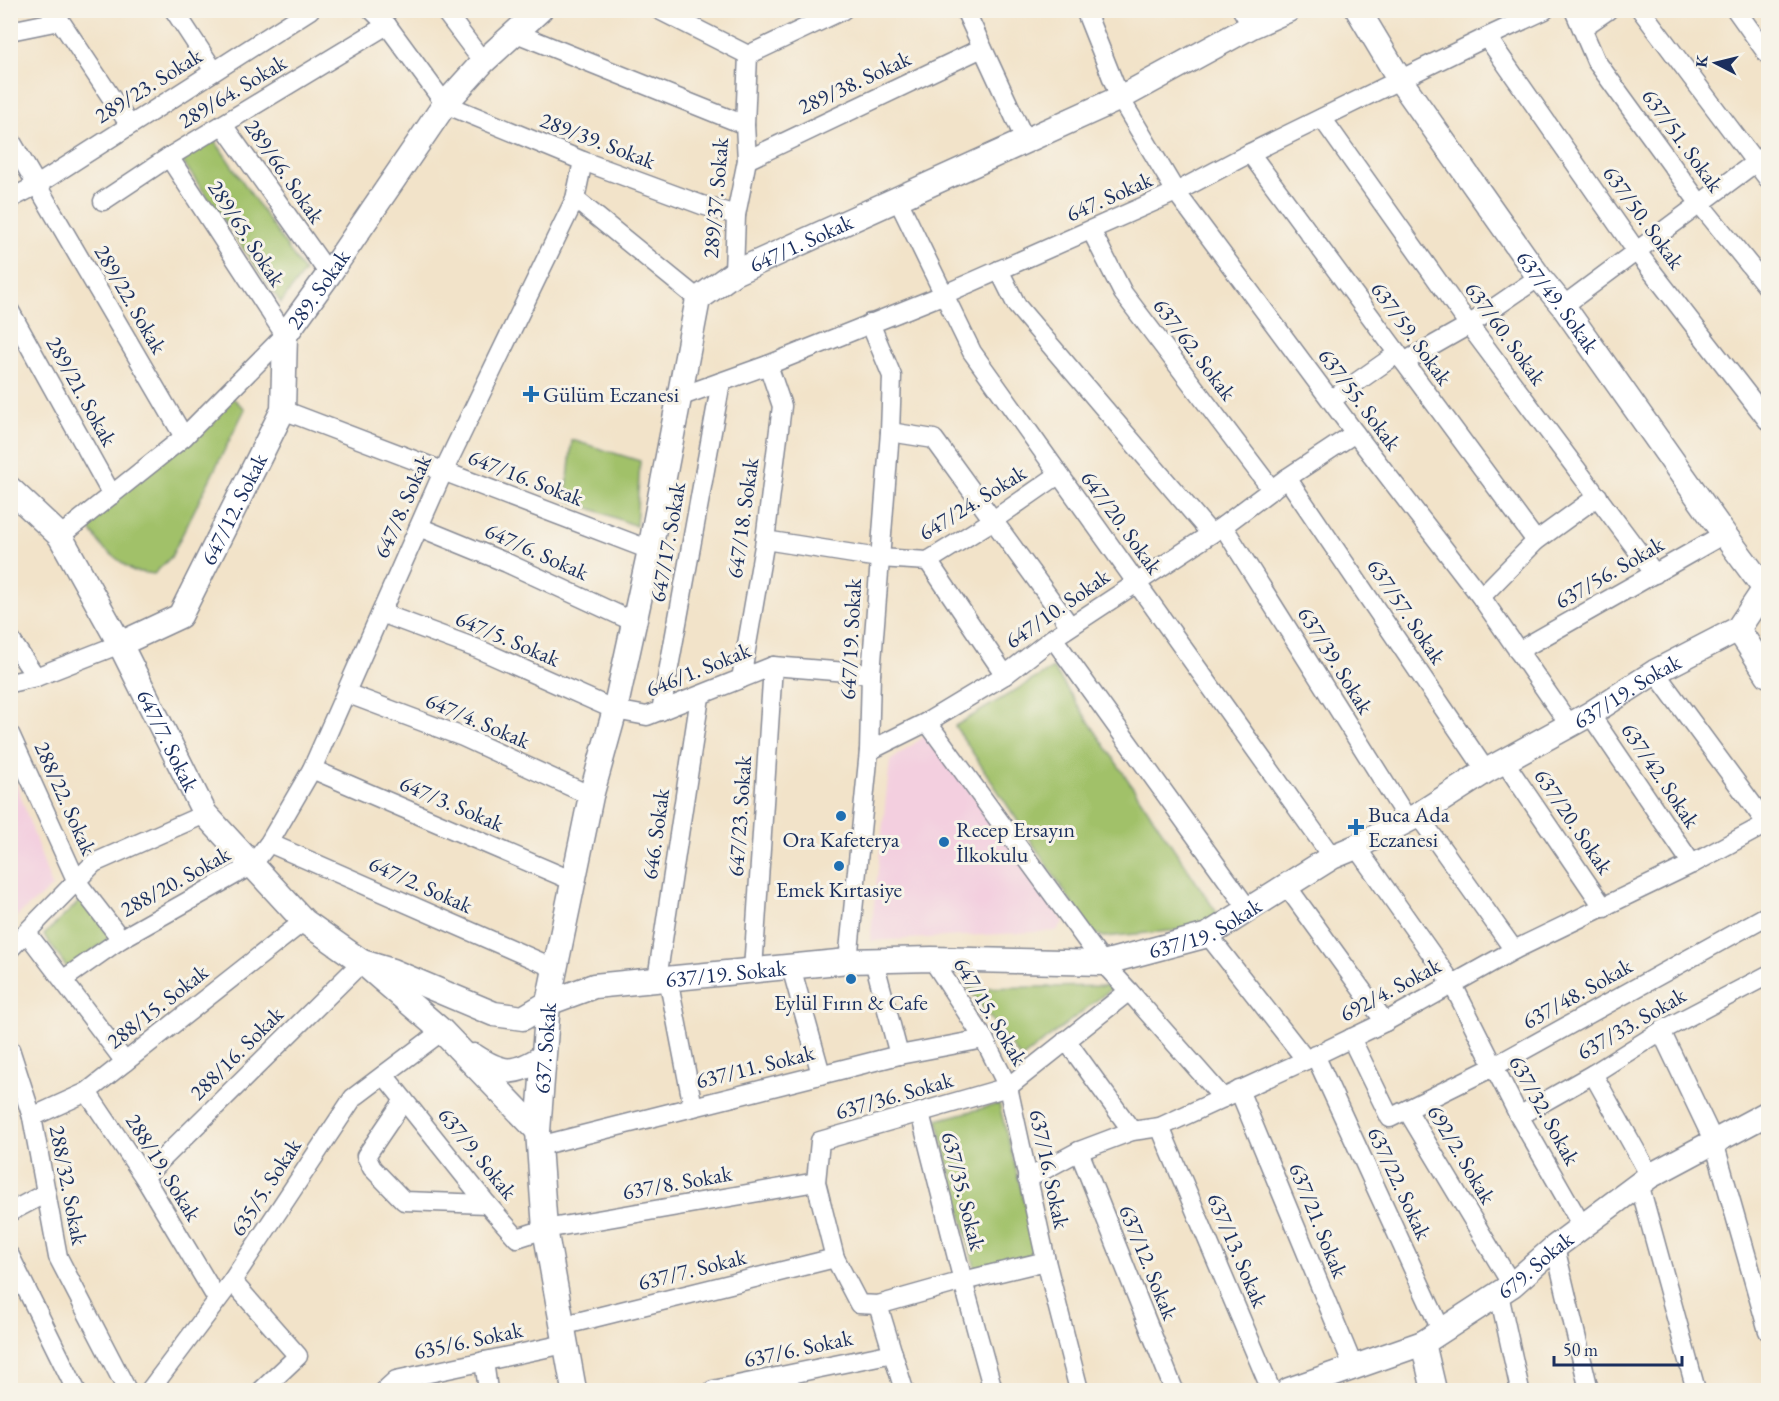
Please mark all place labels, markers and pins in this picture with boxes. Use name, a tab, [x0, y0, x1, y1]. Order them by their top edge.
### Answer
place label: Gülüm Eczanesi	[543, 380, 679, 409]
marker: Gülüm Eczanesi	[524, 387, 538, 401]
place label: Buca Ada Eczanesi	[1368, 800, 1450, 854]
marker: Ora Kafeterya	[834, 809, 848, 823]
place label: Recep Ersayın İlkokulu	[956, 815, 1075, 869]
marker: Buca Ada Eczanesi	[1349, 820, 1363, 834]
place label: Ora Kafeterya	[782, 825, 900, 854]
marker: Recep Ersayın İlkokulu	[937, 835, 951, 849]
marker: Emek Kırtasiye	[832, 859, 846, 873]
place label: Emek Kırtasiye	[776, 875, 903, 904]
marker: Eylül Fırın & Cafe	[844, 972, 858, 986]
place label: Eylül Fırın & Cafe	[774, 988, 928, 1017]

